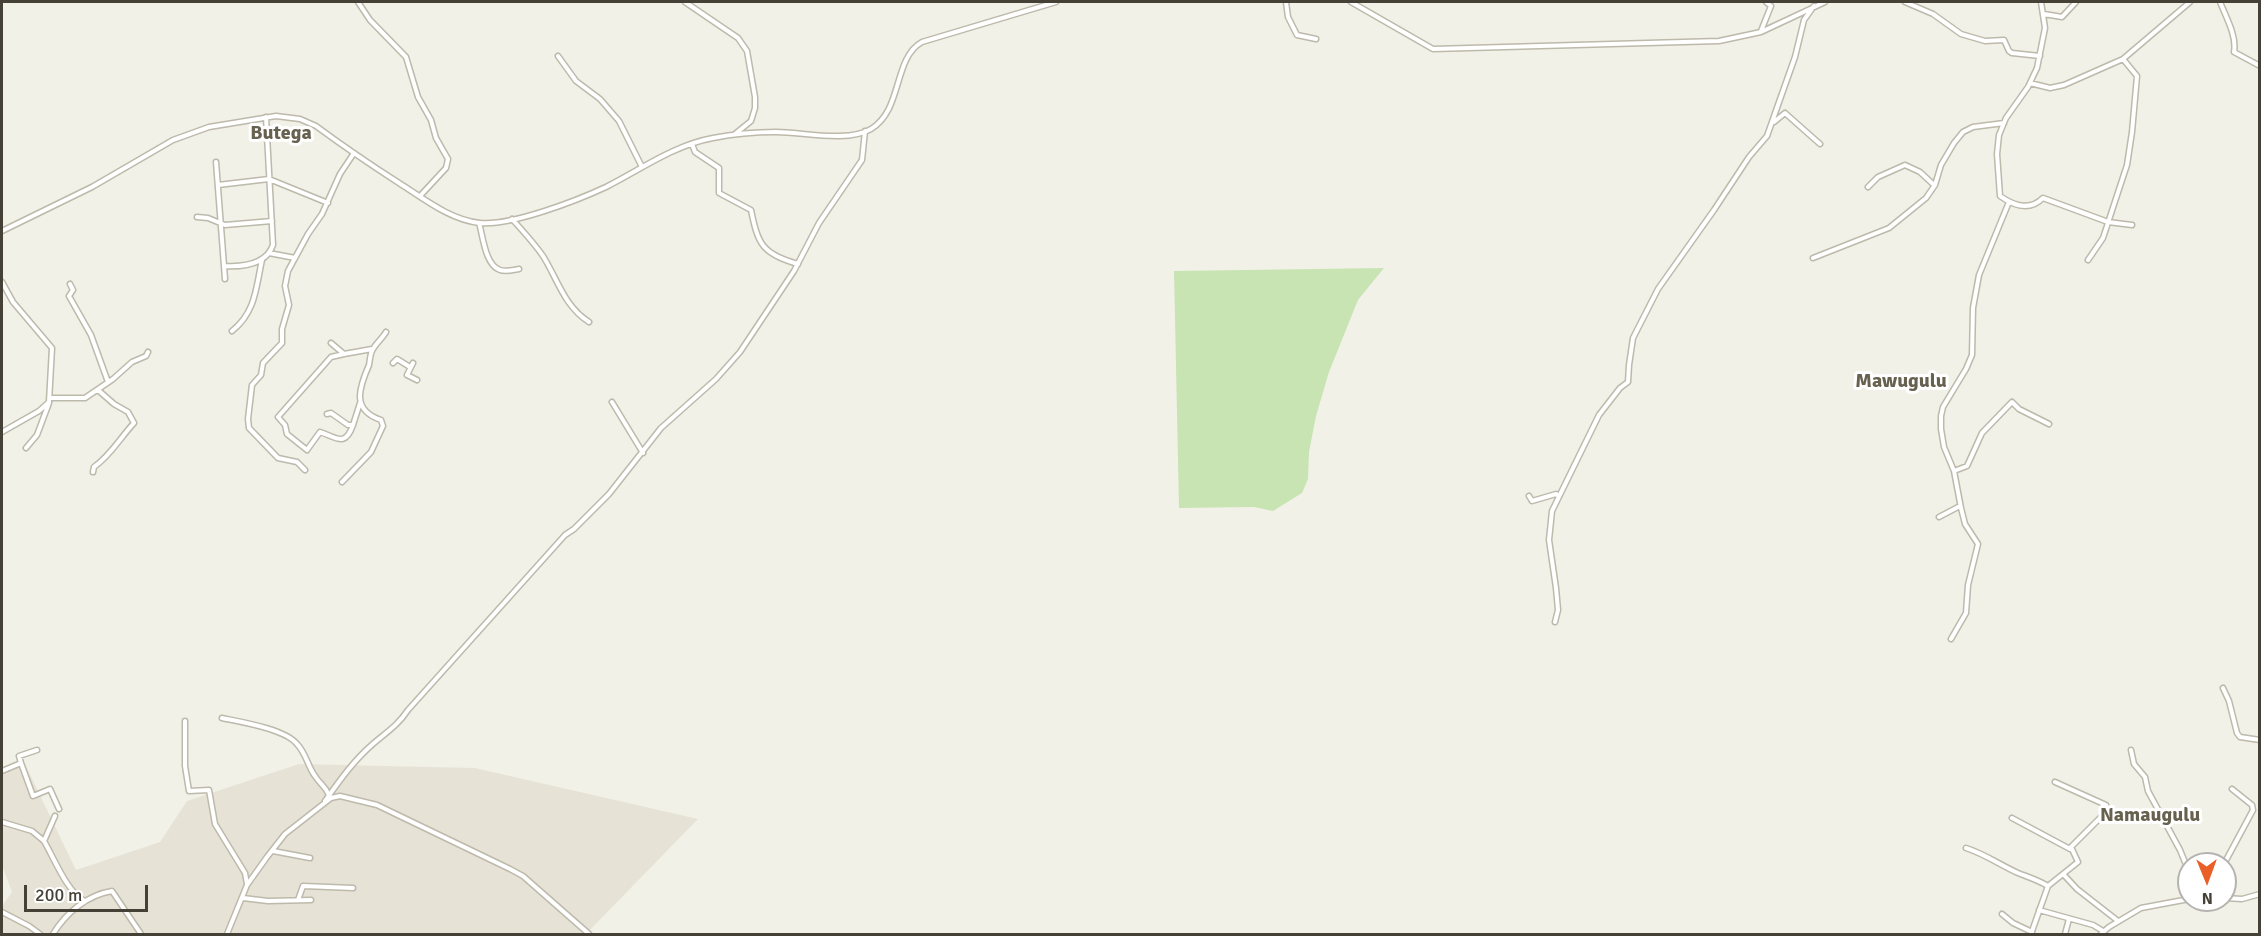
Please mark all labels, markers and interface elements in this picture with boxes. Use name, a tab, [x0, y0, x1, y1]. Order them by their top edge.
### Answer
district label: Butega	[250, 122, 312, 146]
district label: Mawugulu	[1855, 370, 1947, 394]
district label: Namaugulu	[2100, 804, 2200, 828]
north arrow	[2177, 852, 2237, 912]
scale bar	[27, 873, 152, 911]
text: 200 m	[35, 884, 82, 906]
text: N	[2202, 888, 2213, 908]

